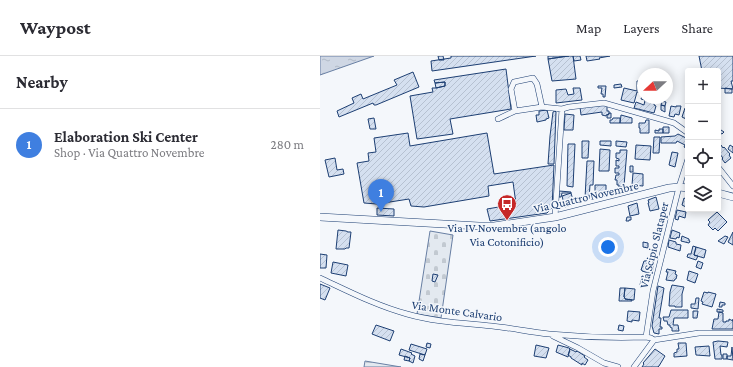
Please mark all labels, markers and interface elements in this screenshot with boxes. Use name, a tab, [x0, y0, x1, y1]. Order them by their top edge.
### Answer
text: Waypost	[20, 17, 91, 38]
text: Map	[576, 20, 601, 36]
text: Layers	[623, 20, 660, 36]
text: Share	[682, 20, 713, 36]
north arrow	[637, 68, 673, 104]
map controls	[685, 68, 721, 212]
button: +	[685, 68, 721, 104]
text: Nearby	[16, 73, 68, 92]
button: −	[685, 104, 721, 140]
text: Elaboration Ski Center	[54, 129, 198, 145]
text: 1	[27, 137, 31, 152]
text: 280 m	[271, 137, 304, 152]
button: locate	[685, 140, 721, 176]
text: Shop · Via Quattro Novembre	[54, 145, 205, 160]
button: layers	[685, 176, 721, 212]
street label: Via Quattro Novembre	[532, 178, 640, 216]
pin: 1	[368, 179, 394, 212]
bus stop icon: Via IV Novembre (angolo Via Cotonificio)	[496, 193, 518, 221]
street label: Via Scipio Slataper	[636, 200, 672, 290]
place label: Via IV Novembre (angolo Via Cotonificio)	[447, 221, 567, 249]
your location	[598, 237, 618, 257]
street label: Via Monte Calvario	[411, 298, 503, 324]

